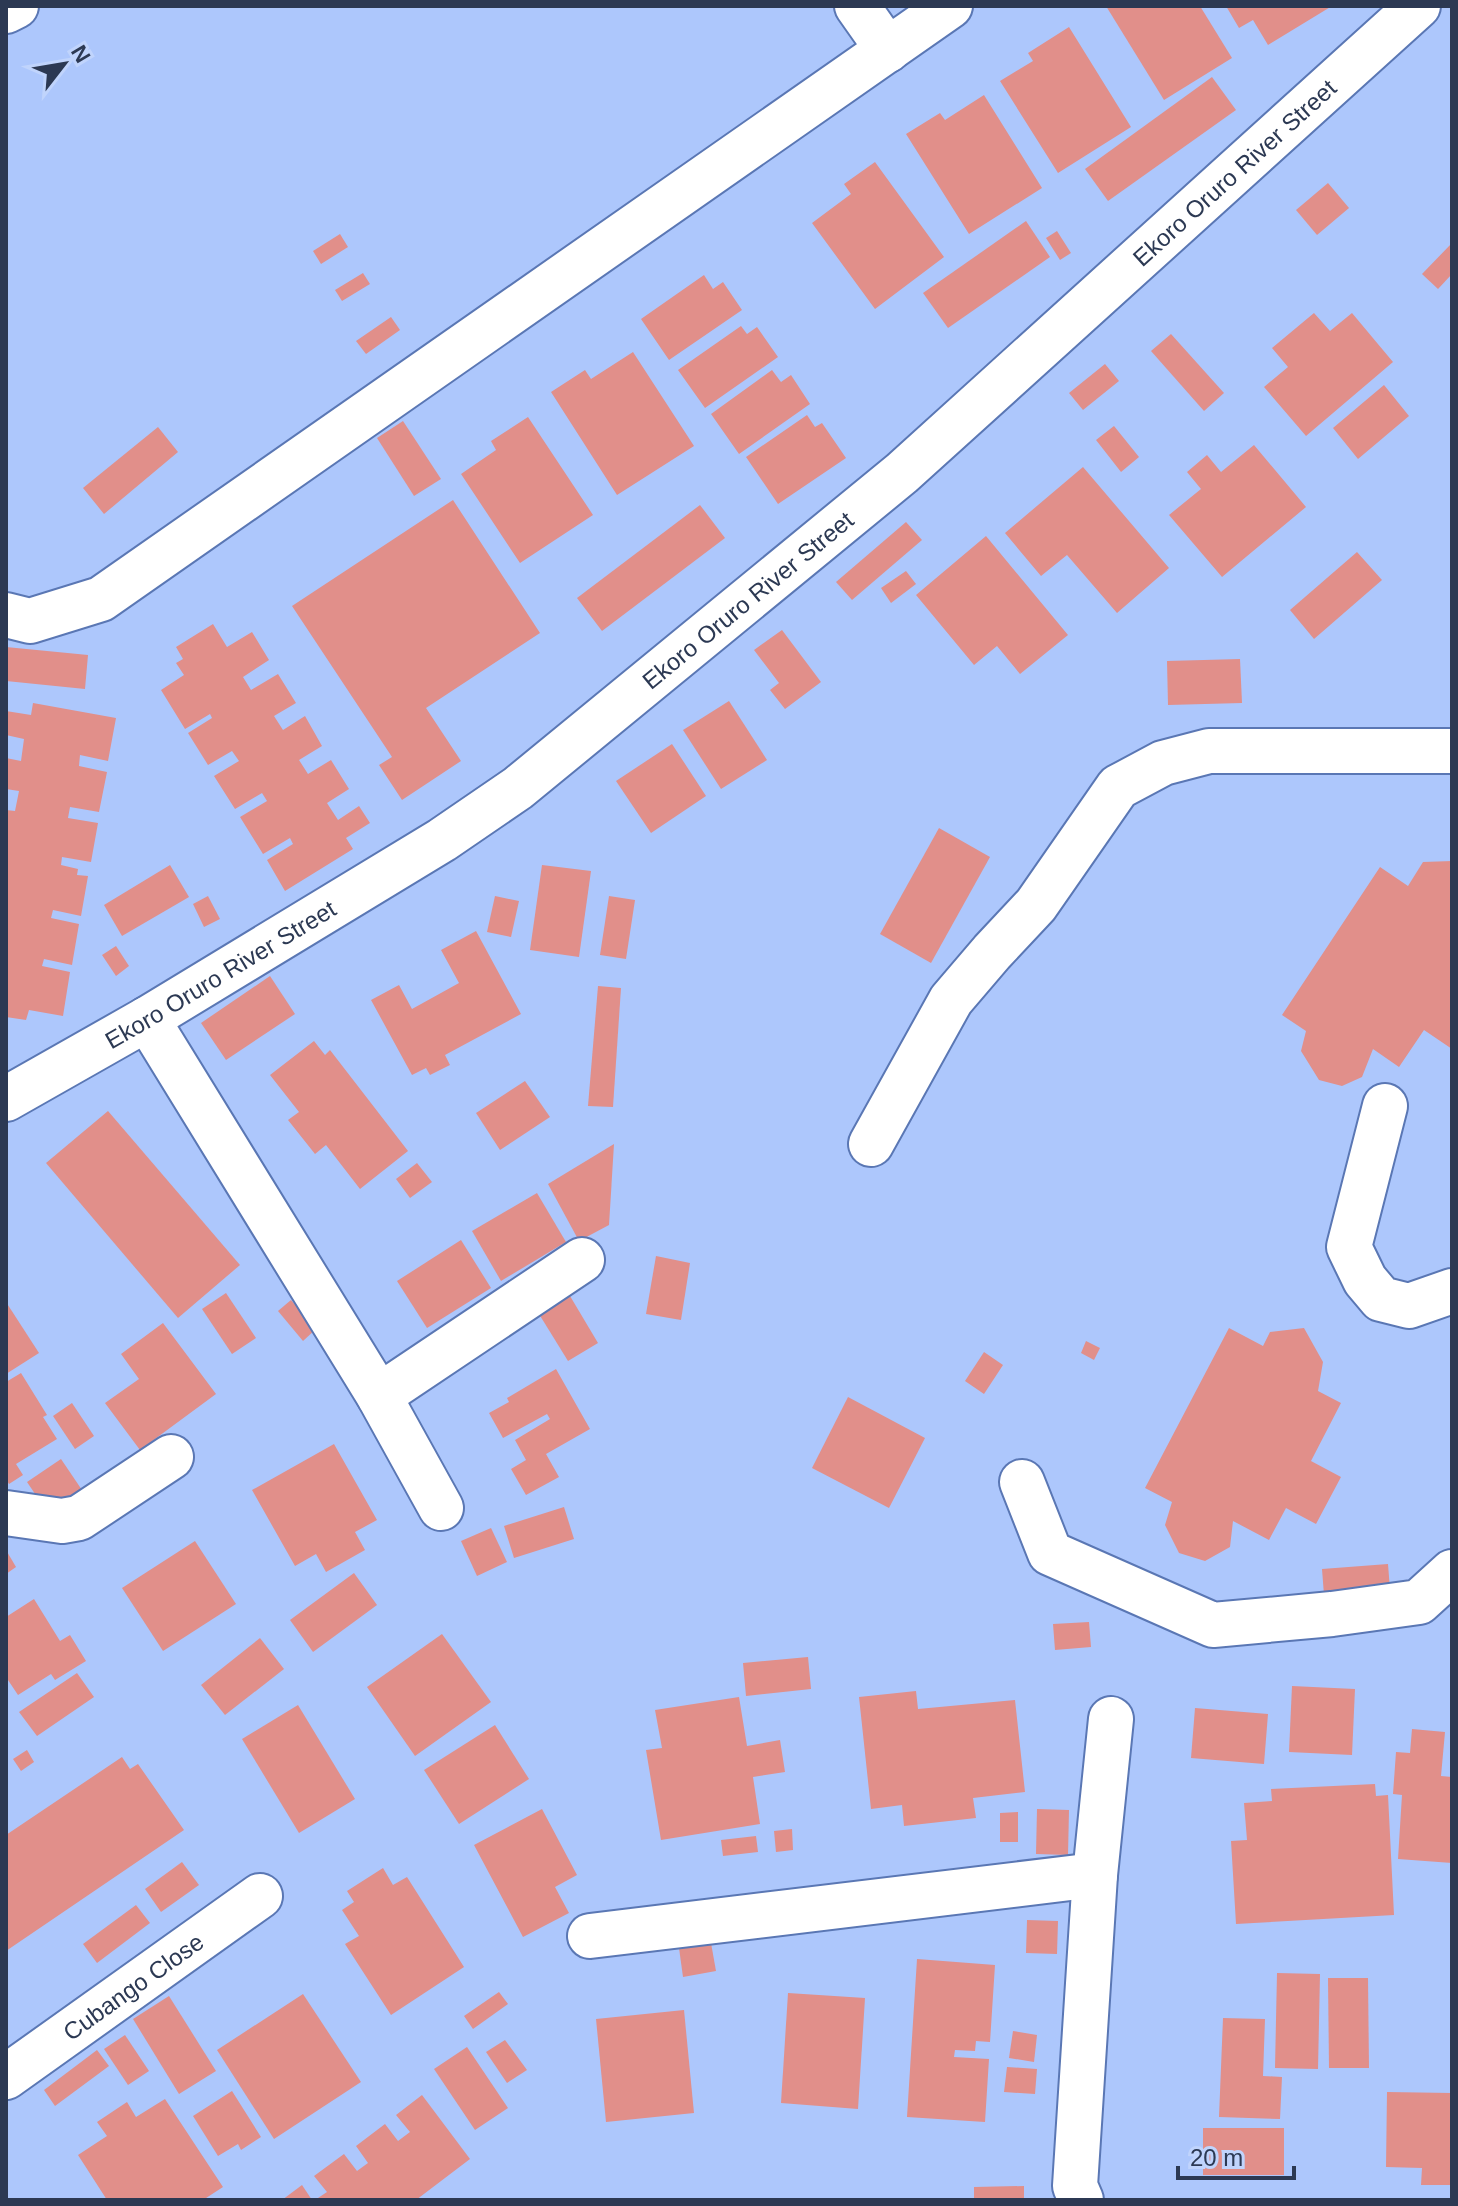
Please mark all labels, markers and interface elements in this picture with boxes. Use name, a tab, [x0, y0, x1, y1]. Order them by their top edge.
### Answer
north arrow	[24, 24, 104, 104]
text: N	[66, 41, 96, 67]
street label: Ekoro Oruro River Street	[1127, 73, 1341, 271]
street label: Ekoro Oruro River Street	[637, 505, 858, 694]
street label: Ekoro Oruro River Street	[100, 894, 341, 1054]
street label: Cubango Close	[58, 1927, 208, 2046]
scale bar	[1178, 2130, 1294, 2180]
text: 20 m	[1190, 2144, 1243, 2171]

